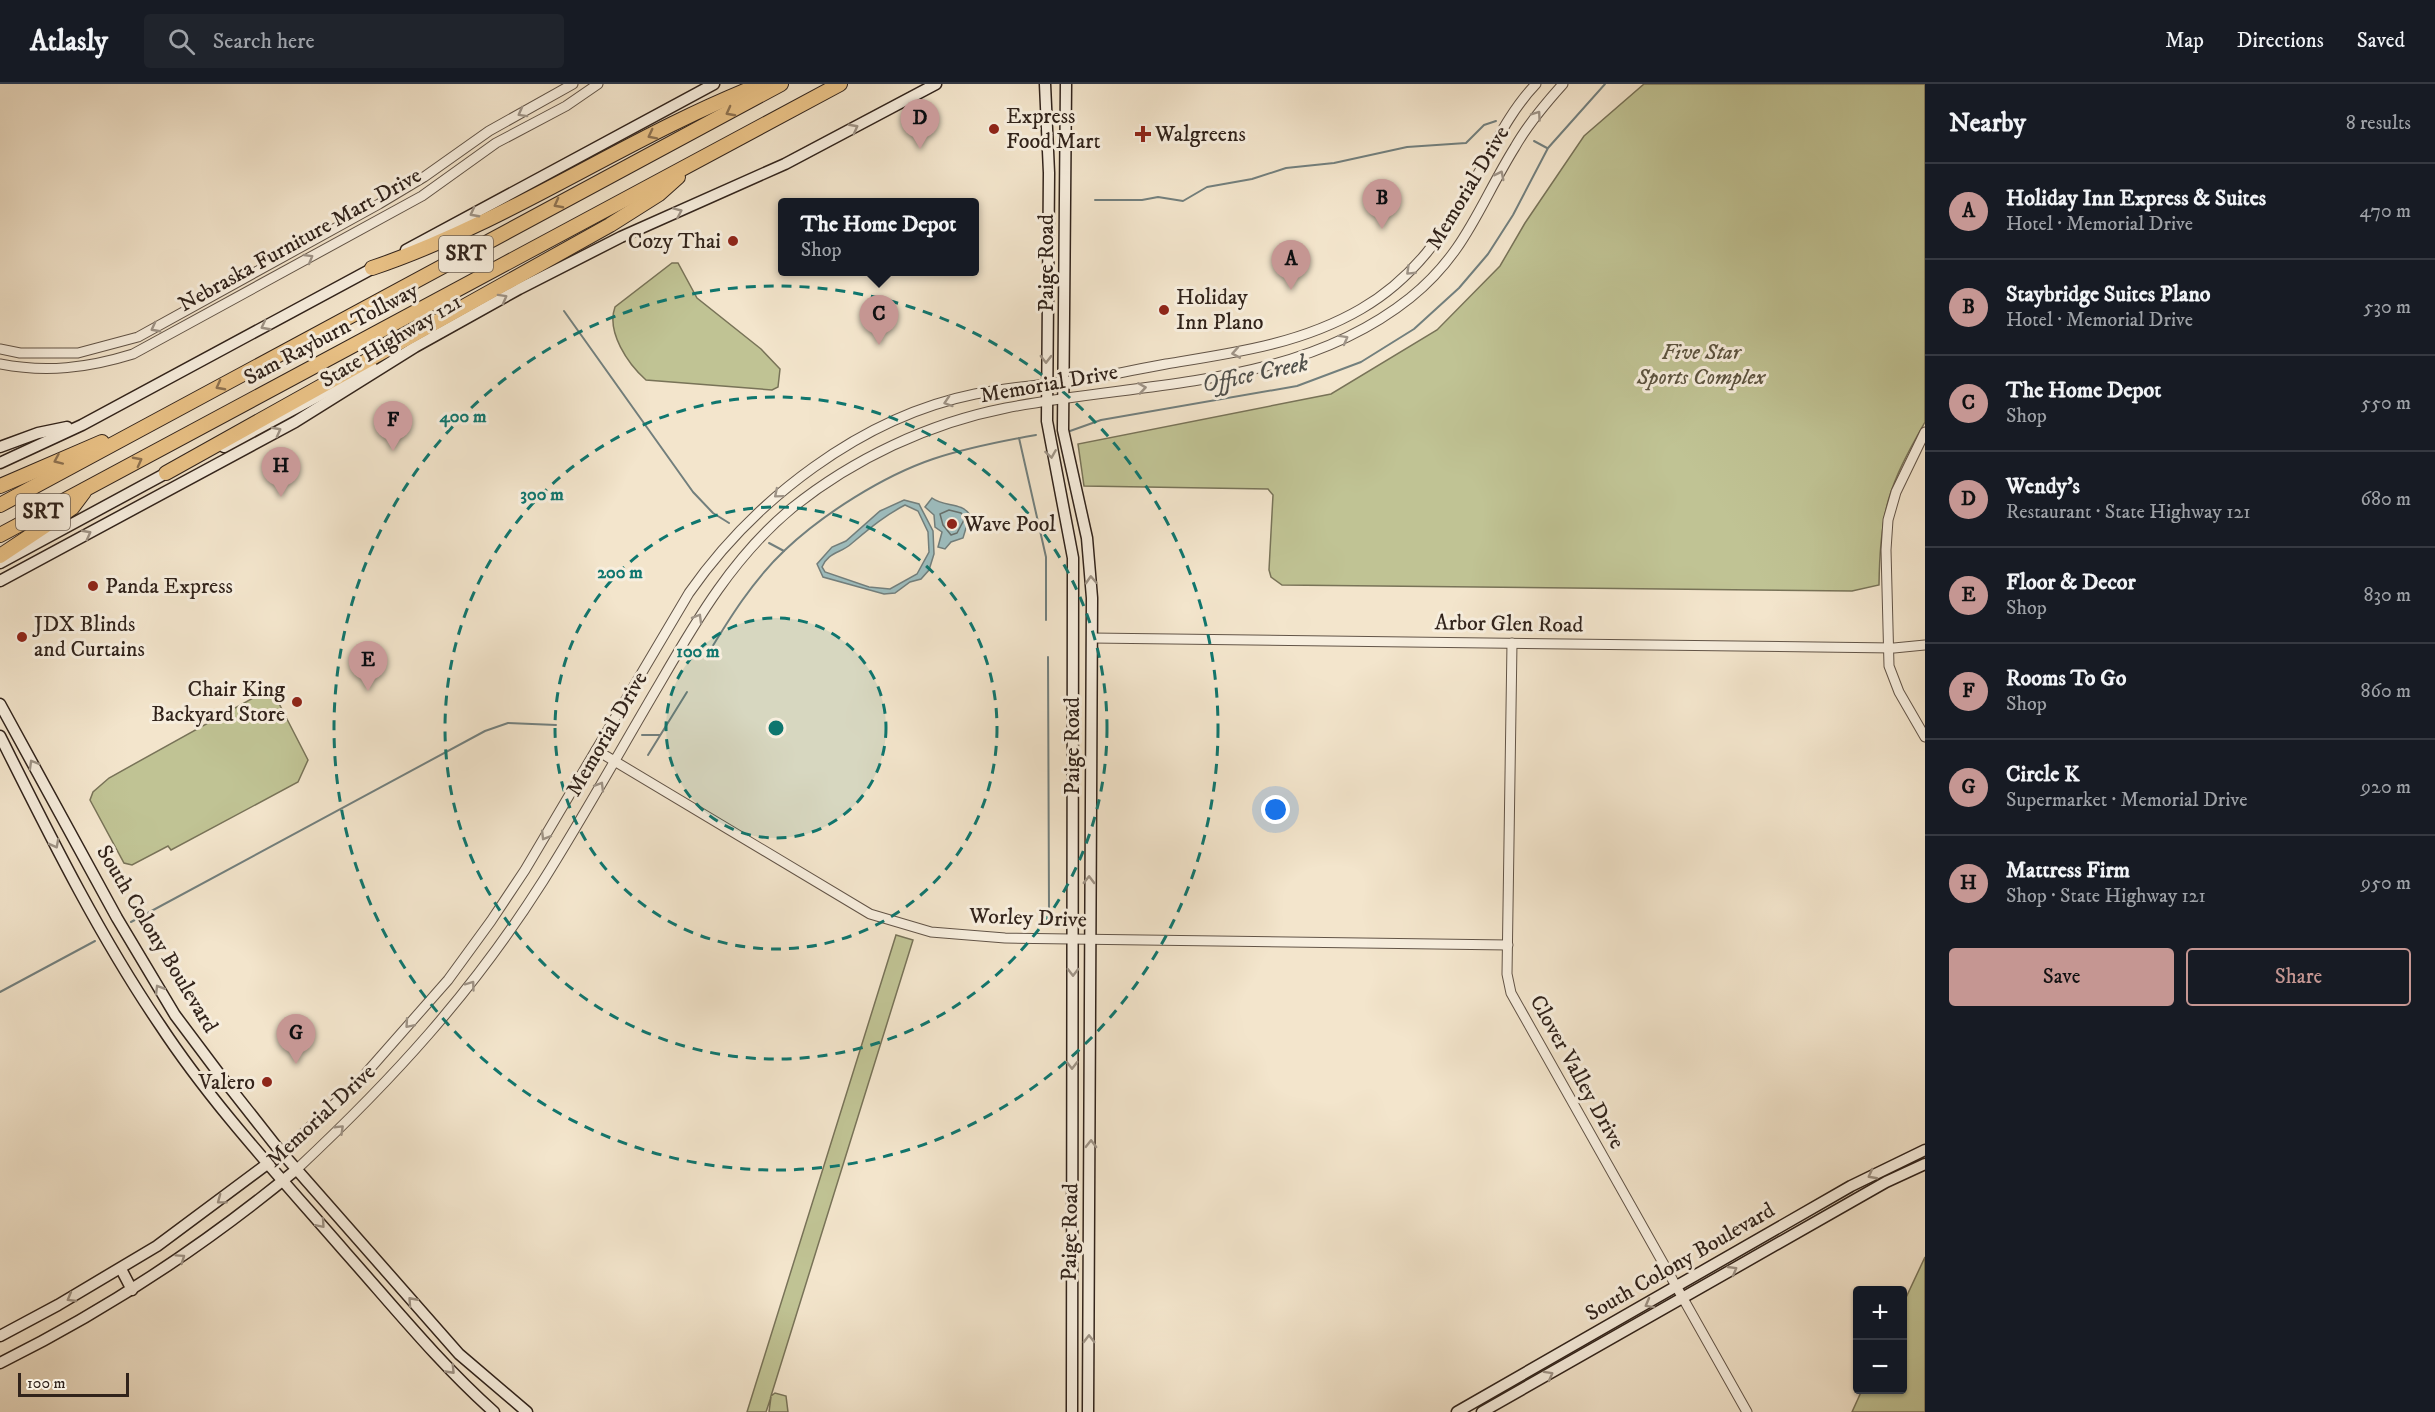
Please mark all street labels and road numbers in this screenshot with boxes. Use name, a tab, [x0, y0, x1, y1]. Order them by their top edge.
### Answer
street label: Memorial Drive	[1421, 121, 1515, 255]
street label: Nebraska Furniture Mart Drive	[174, 162, 426, 318]
street label: Paige Road	[1033, 214, 1060, 312]
road number: SRT	[439, 236, 493, 272]
street label: Sam Rayburn Tollway	[239, 276, 423, 391]
street label: State Highway 121	[315, 288, 467, 394]
street label: Memorial Drive	[978, 359, 1120, 409]
road number: SRT	[16, 494, 70, 530]
street label: Arbor Glen Road	[1434, 609, 1584, 639]
street label: Memorial Drive	[560, 667, 654, 801]
street label: Paige Road	[1059, 697, 1086, 795]
street label: South Colony Boulevard	[90, 840, 224, 1038]
street label: Worley Drive	[968, 902, 1087, 934]
street label: Clover Valley Drive	[1524, 990, 1630, 1154]
street label: Memorial Drive	[261, 1059, 381, 1173]
street label: Paige Road	[1056, 1183, 1084, 1281]
street label: South Colony Boulevard	[1581, 1197, 1779, 1327]

